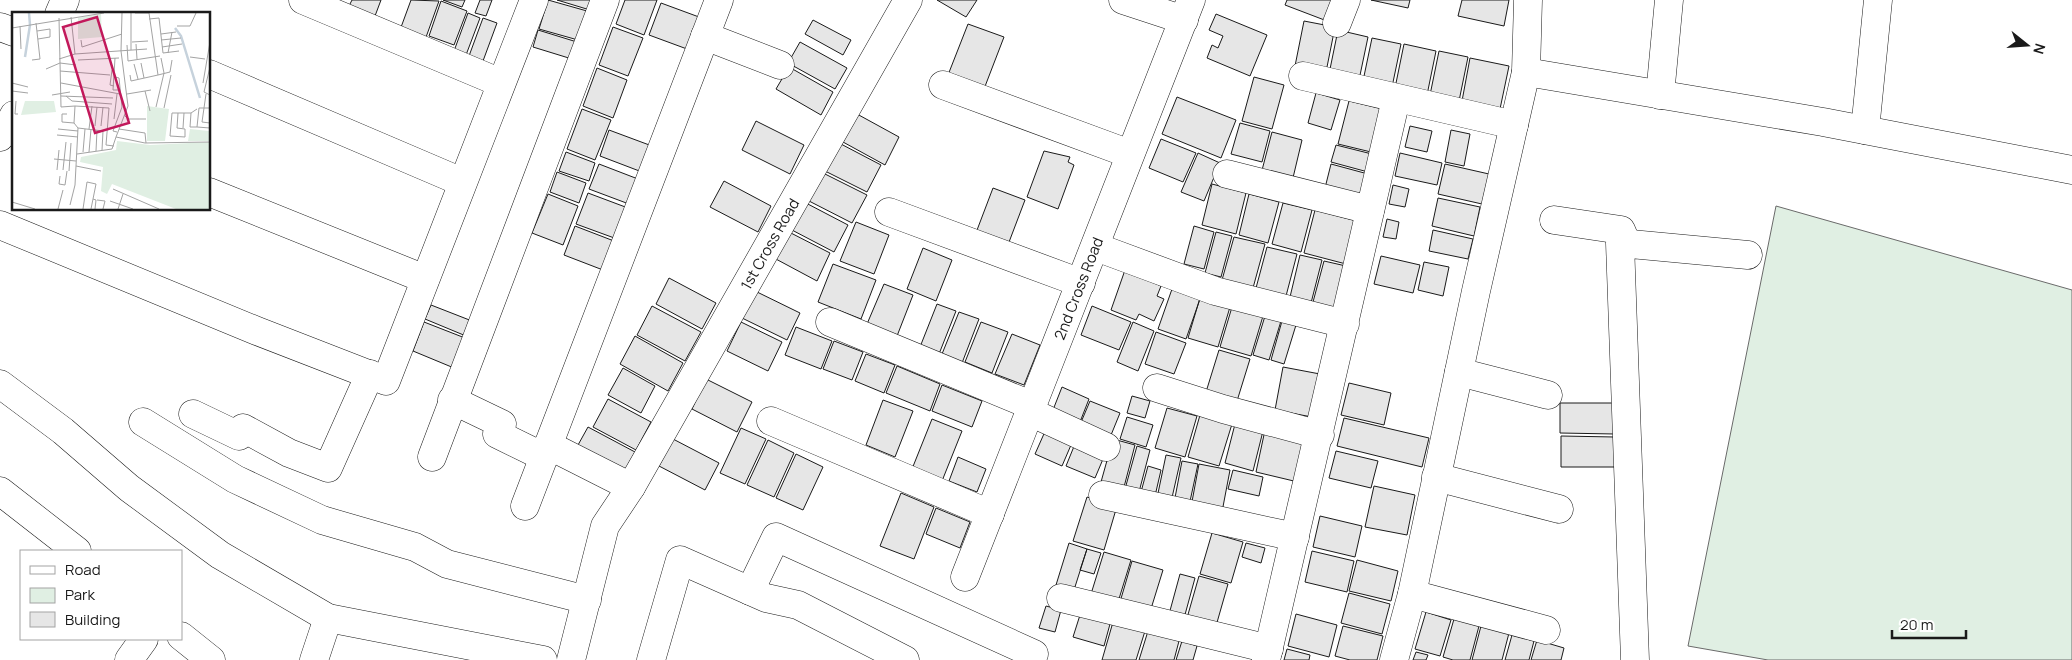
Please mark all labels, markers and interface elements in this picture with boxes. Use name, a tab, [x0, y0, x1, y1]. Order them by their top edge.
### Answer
inset map	[12, 12, 210, 210]
north arrow	[2002, 20, 2052, 70]
text: N	[2029, 41, 2050, 57]
street label: 1st Cross Road	[735, 194, 804, 293]
street label: 2nd Cross Road	[1049, 234, 1108, 343]
legend	[20, 550, 182, 640]
text: Road	[65, 559, 101, 580]
text: Park	[65, 584, 95, 605]
scale bar	[1892, 608, 1966, 640]
text: Building	[65, 609, 120, 630]
text: 20 m	[1900, 614, 1933, 635]

